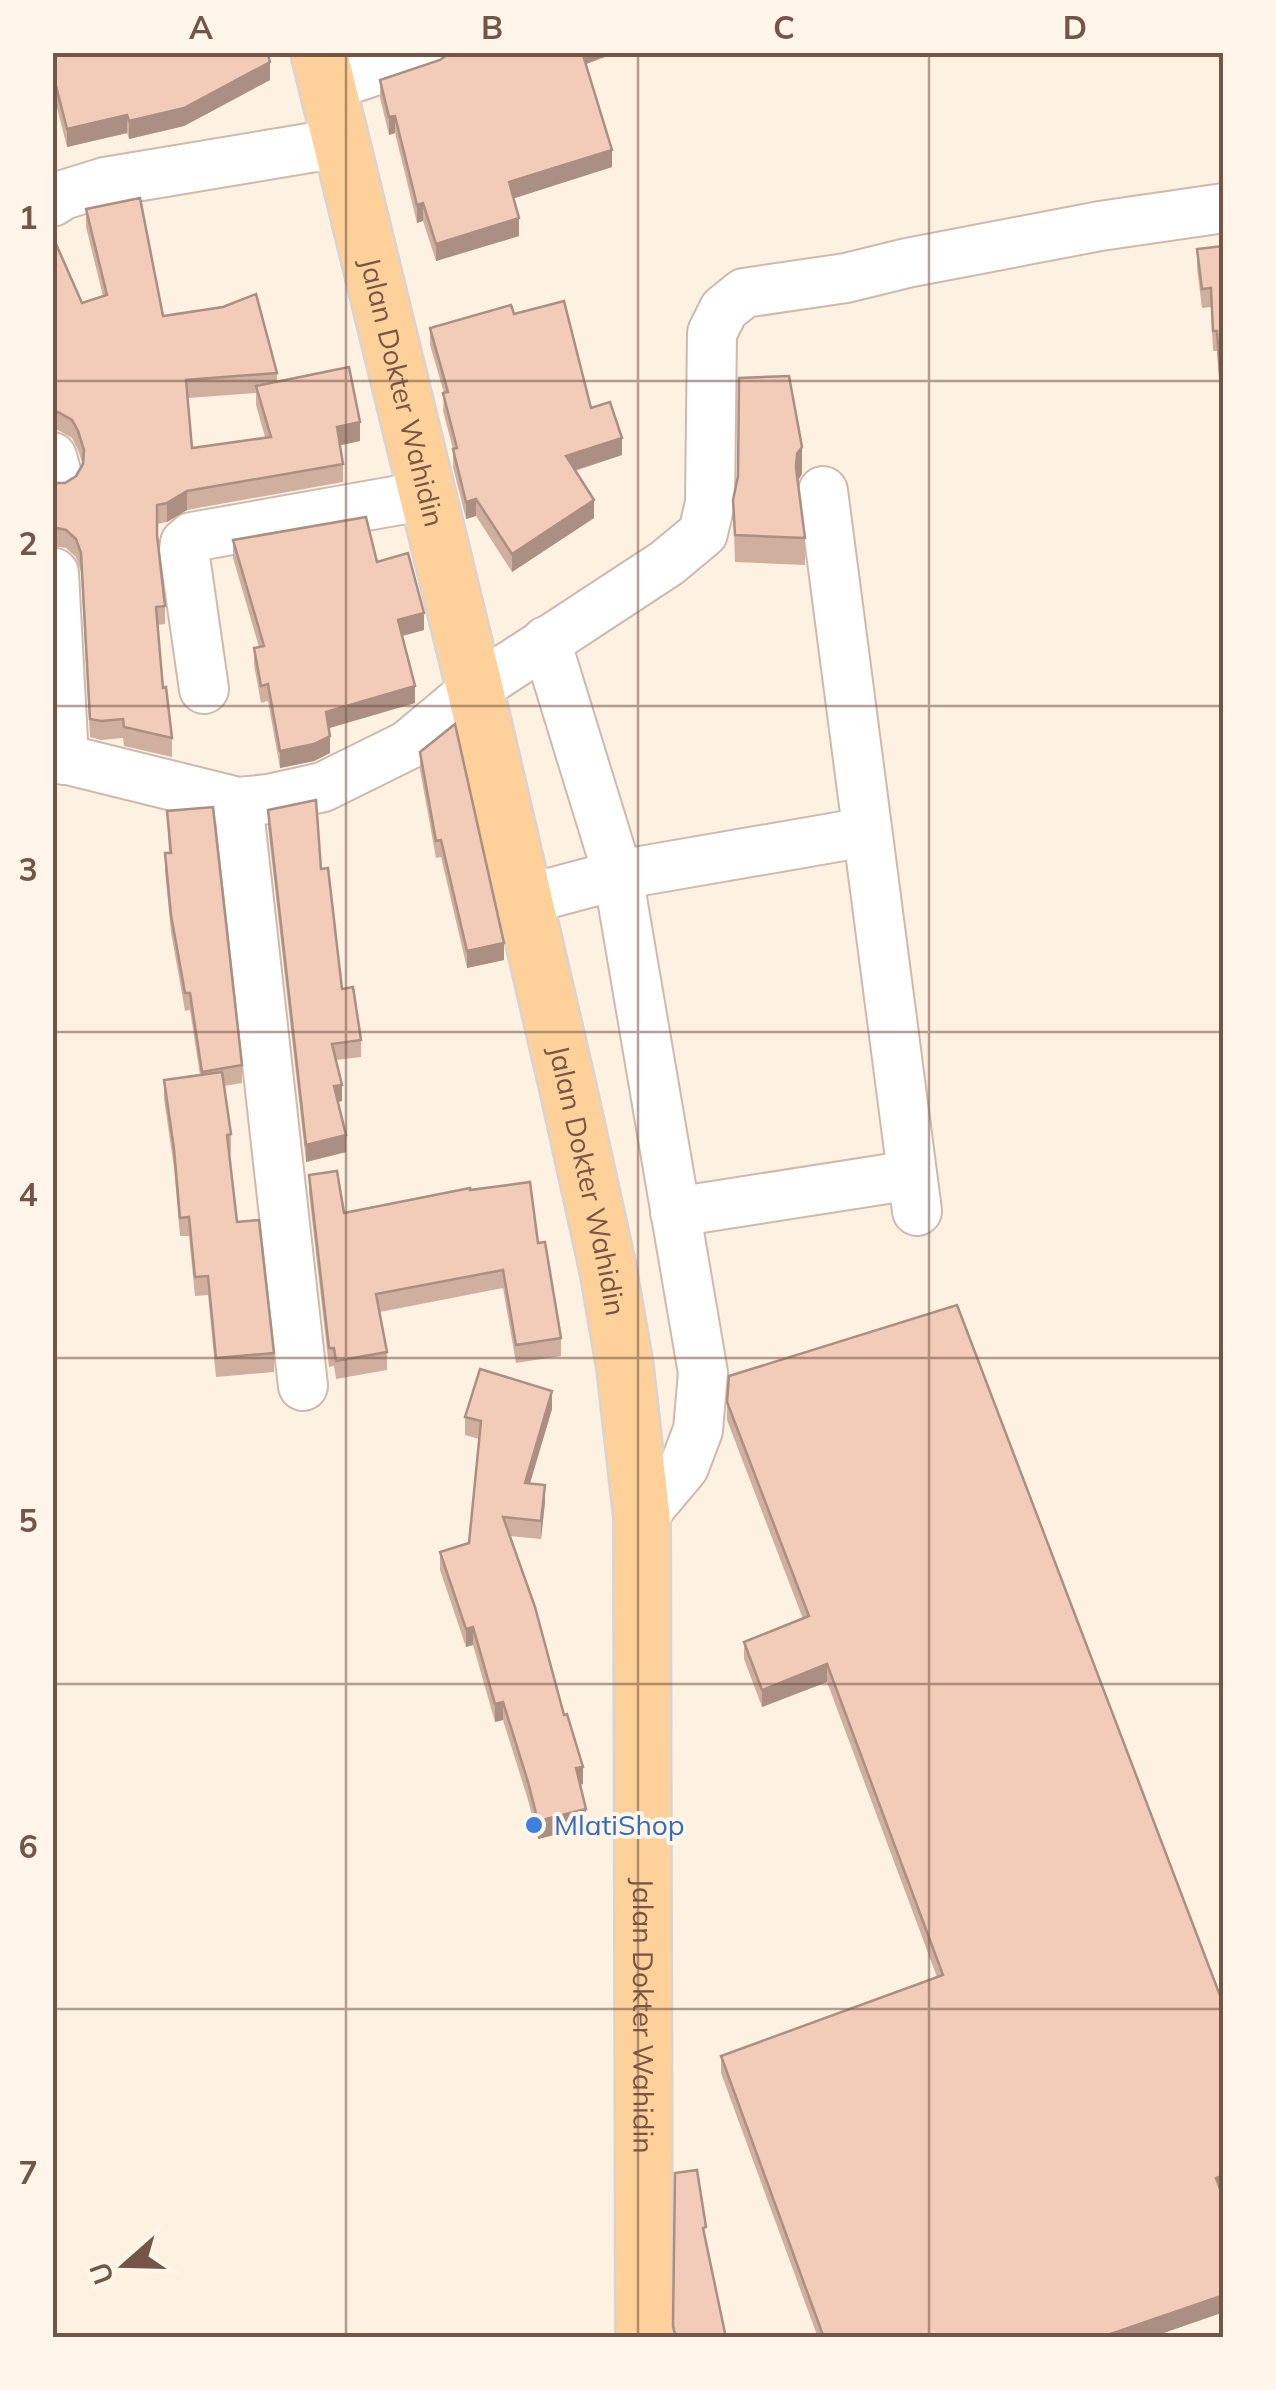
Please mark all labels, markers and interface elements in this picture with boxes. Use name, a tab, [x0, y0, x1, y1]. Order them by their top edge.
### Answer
text: A	[189, 7, 213, 47]
text: B	[481, 7, 503, 47]
text: C	[773, 7, 795, 47]
text: D	[1063, 7, 1087, 47]
text: 1	[18, 197, 38, 237]
street label: Jalan Dokter Wahidin	[353, 254, 453, 530]
text: 2	[18, 523, 38, 563]
text: 3	[18, 849, 38, 889]
street label: Jalan Dokter Wahidin	[542, 1042, 634, 1318]
text: 4	[18, 1174, 38, 1214]
text: 5	[18, 1500, 38, 1540]
place label: MlatiShop	[554, 1807, 685, 1842]
marker: MlatiShop	[523, 1814, 545, 1836]
text: 6	[18, 1826, 38, 1866]
street label: Jalan Dokter Wahidin	[626, 1878, 662, 2154]
text: 7	[18, 2152, 38, 2192]
north arrow	[75, 2215, 175, 2315]
text: U	[81, 2258, 121, 2289]

